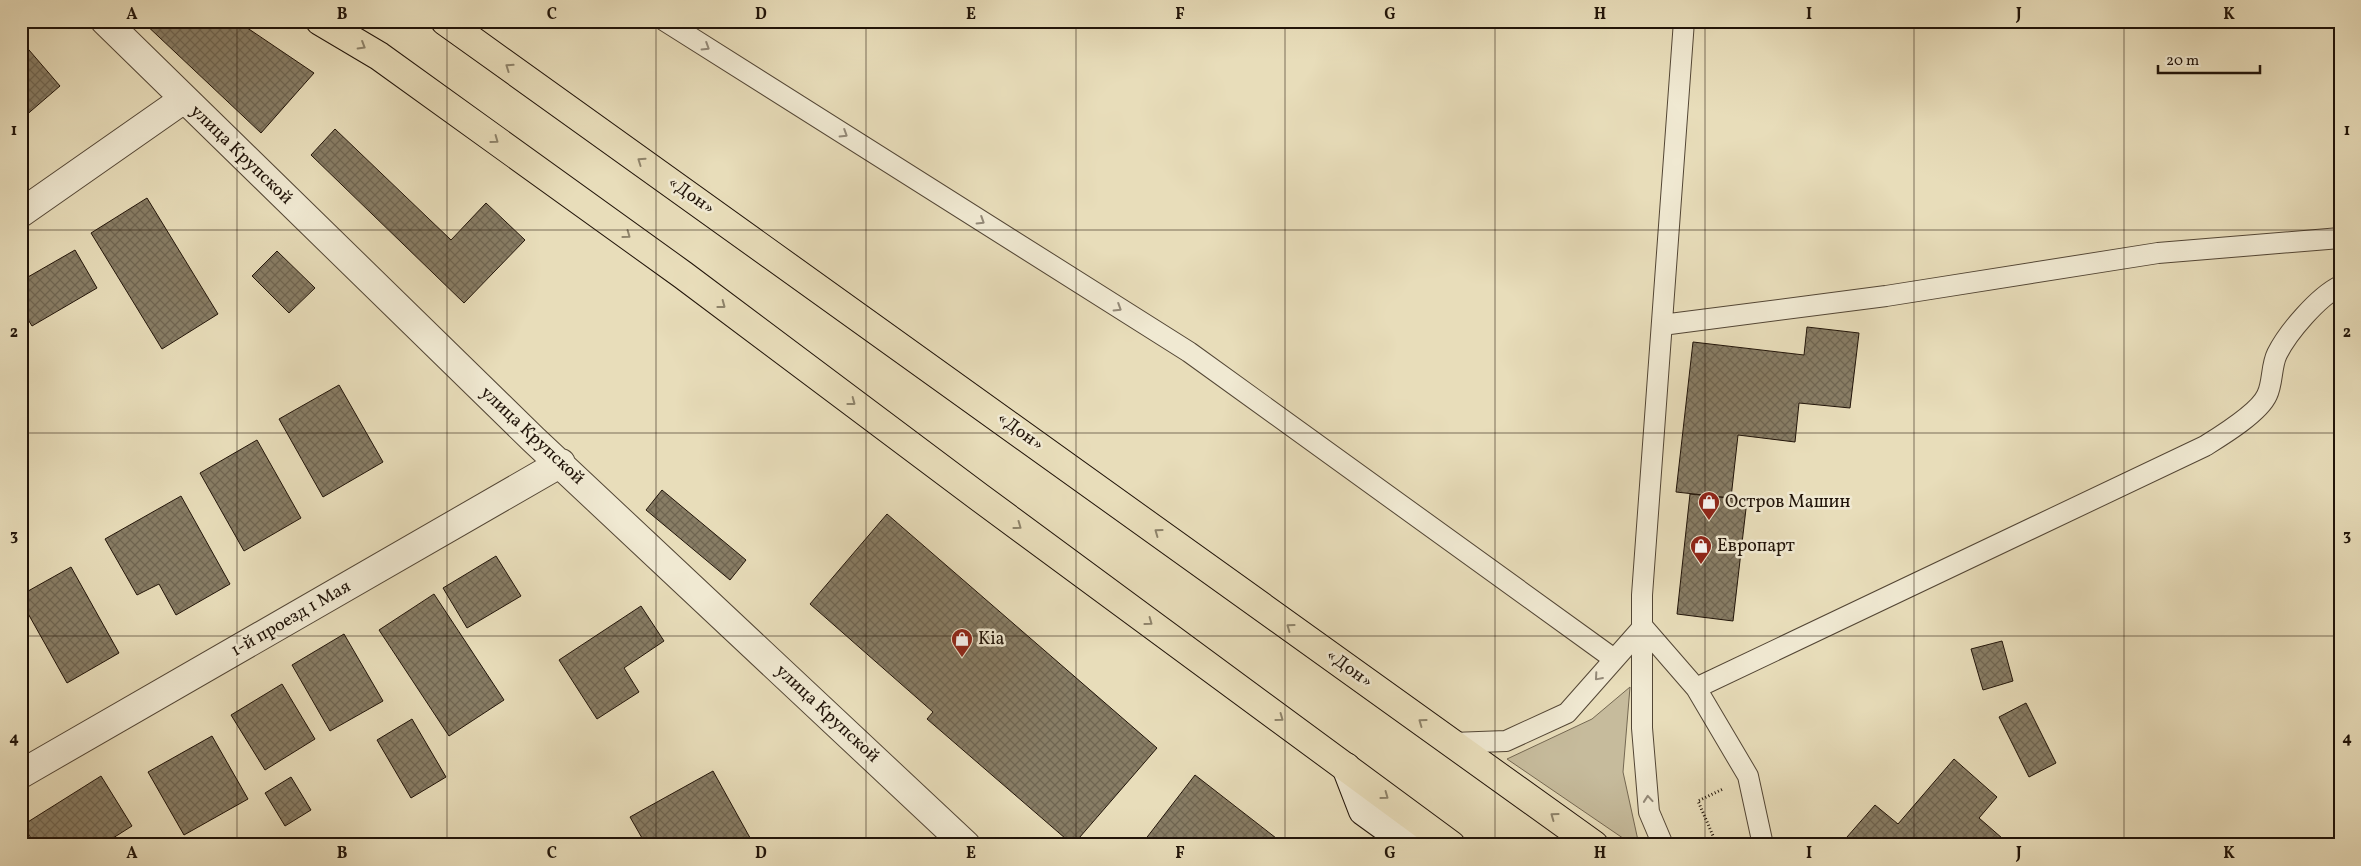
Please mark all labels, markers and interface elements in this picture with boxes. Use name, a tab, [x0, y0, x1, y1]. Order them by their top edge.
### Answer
text: A	[126, 4, 138, 26]
text: B	[337, 4, 348, 26]
text: C	[547, 4, 557, 26]
text: D	[755, 4, 767, 26]
text: E	[966, 4, 976, 26]
text: F	[1175, 4, 1185, 26]
text: G	[1384, 4, 1396, 26]
text: H	[1594, 4, 1606, 26]
text: I	[1806, 4, 1812, 26]
text: J	[2015, 4, 2022, 26]
text: K	[2223, 4, 2235, 26]
one-way arrow	[357, 40, 366, 50]
one-way arrow	[701, 41, 710, 51]
scale bar	[2158, 42, 2261, 74]
text: 20 m	[2166, 51, 2199, 72]
one-way arrow	[505, 64, 515, 73]
street label: улица Крупской	[184, 99, 298, 211]
text: 1	[11, 120, 17, 142]
text: 1	[2344, 120, 2350, 142]
one-way arrow	[838, 128, 847, 137]
one-way arrow	[489, 134, 499, 143]
one-way arrow	[637, 158, 647, 167]
street label: «Дон»	[662, 171, 720, 221]
one-way arrow	[975, 215, 984, 224]
one-way arrow	[621, 229, 631, 238]
one-way arrow	[716, 299, 725, 307]
one-way arrow	[1113, 302, 1122, 311]
text: 2	[10, 322, 18, 344]
text: 2	[2343, 322, 2351, 344]
street label: улица Крупской	[474, 381, 590, 491]
one-way arrow	[846, 396, 856, 405]
street label: «Дон»	[992, 407, 1048, 457]
shop icon: Остров Машин	[1697, 490, 1721, 521]
place label: Остров Машин	[1725, 490, 1851, 515]
one-way arrow	[1012, 520, 1022, 529]
text: 3	[10, 525, 18, 547]
text: 3	[2343, 525, 2351, 547]
one-way arrow	[1155, 529, 1164, 538]
shop icon: Европарт	[1689, 534, 1713, 565]
place label: Европарт	[1717, 534, 1795, 559]
street label: 1-й проезд 1 Мая	[226, 574, 356, 664]
one-way arrow	[1143, 616, 1153, 625]
one-way arrow	[1286, 624, 1296, 633]
shop icon: Kia	[950, 627, 974, 658]
place label: Kia	[978, 627, 1005, 652]
street label: «Дон»	[1321, 644, 1377, 694]
street label: улица Крупской	[769, 659, 885, 769]
one-way arrow	[1595, 671, 1604, 680]
one-way arrow	[1274, 713, 1283, 721]
one-way arrow	[1418, 719, 1428, 728]
text: 4	[9, 728, 19, 750]
text: 4	[2342, 728, 2352, 750]
one-way arrow	[1379, 790, 1389, 799]
one-way arrow	[1643, 795, 1654, 803]
one-way arrow	[1550, 813, 1560, 822]
text: A	[126, 843, 138, 865]
text: B	[337, 843, 348, 865]
text: C	[547, 843, 557, 865]
text: D	[755, 843, 767, 865]
text: E	[966, 843, 976, 865]
text: F	[1175, 843, 1185, 865]
text: G	[1384, 843, 1396, 865]
text: H	[1594, 843, 1606, 865]
text: I	[1806, 843, 1812, 865]
text: J	[2015, 843, 2022, 865]
text: K	[2223, 843, 2235, 865]

